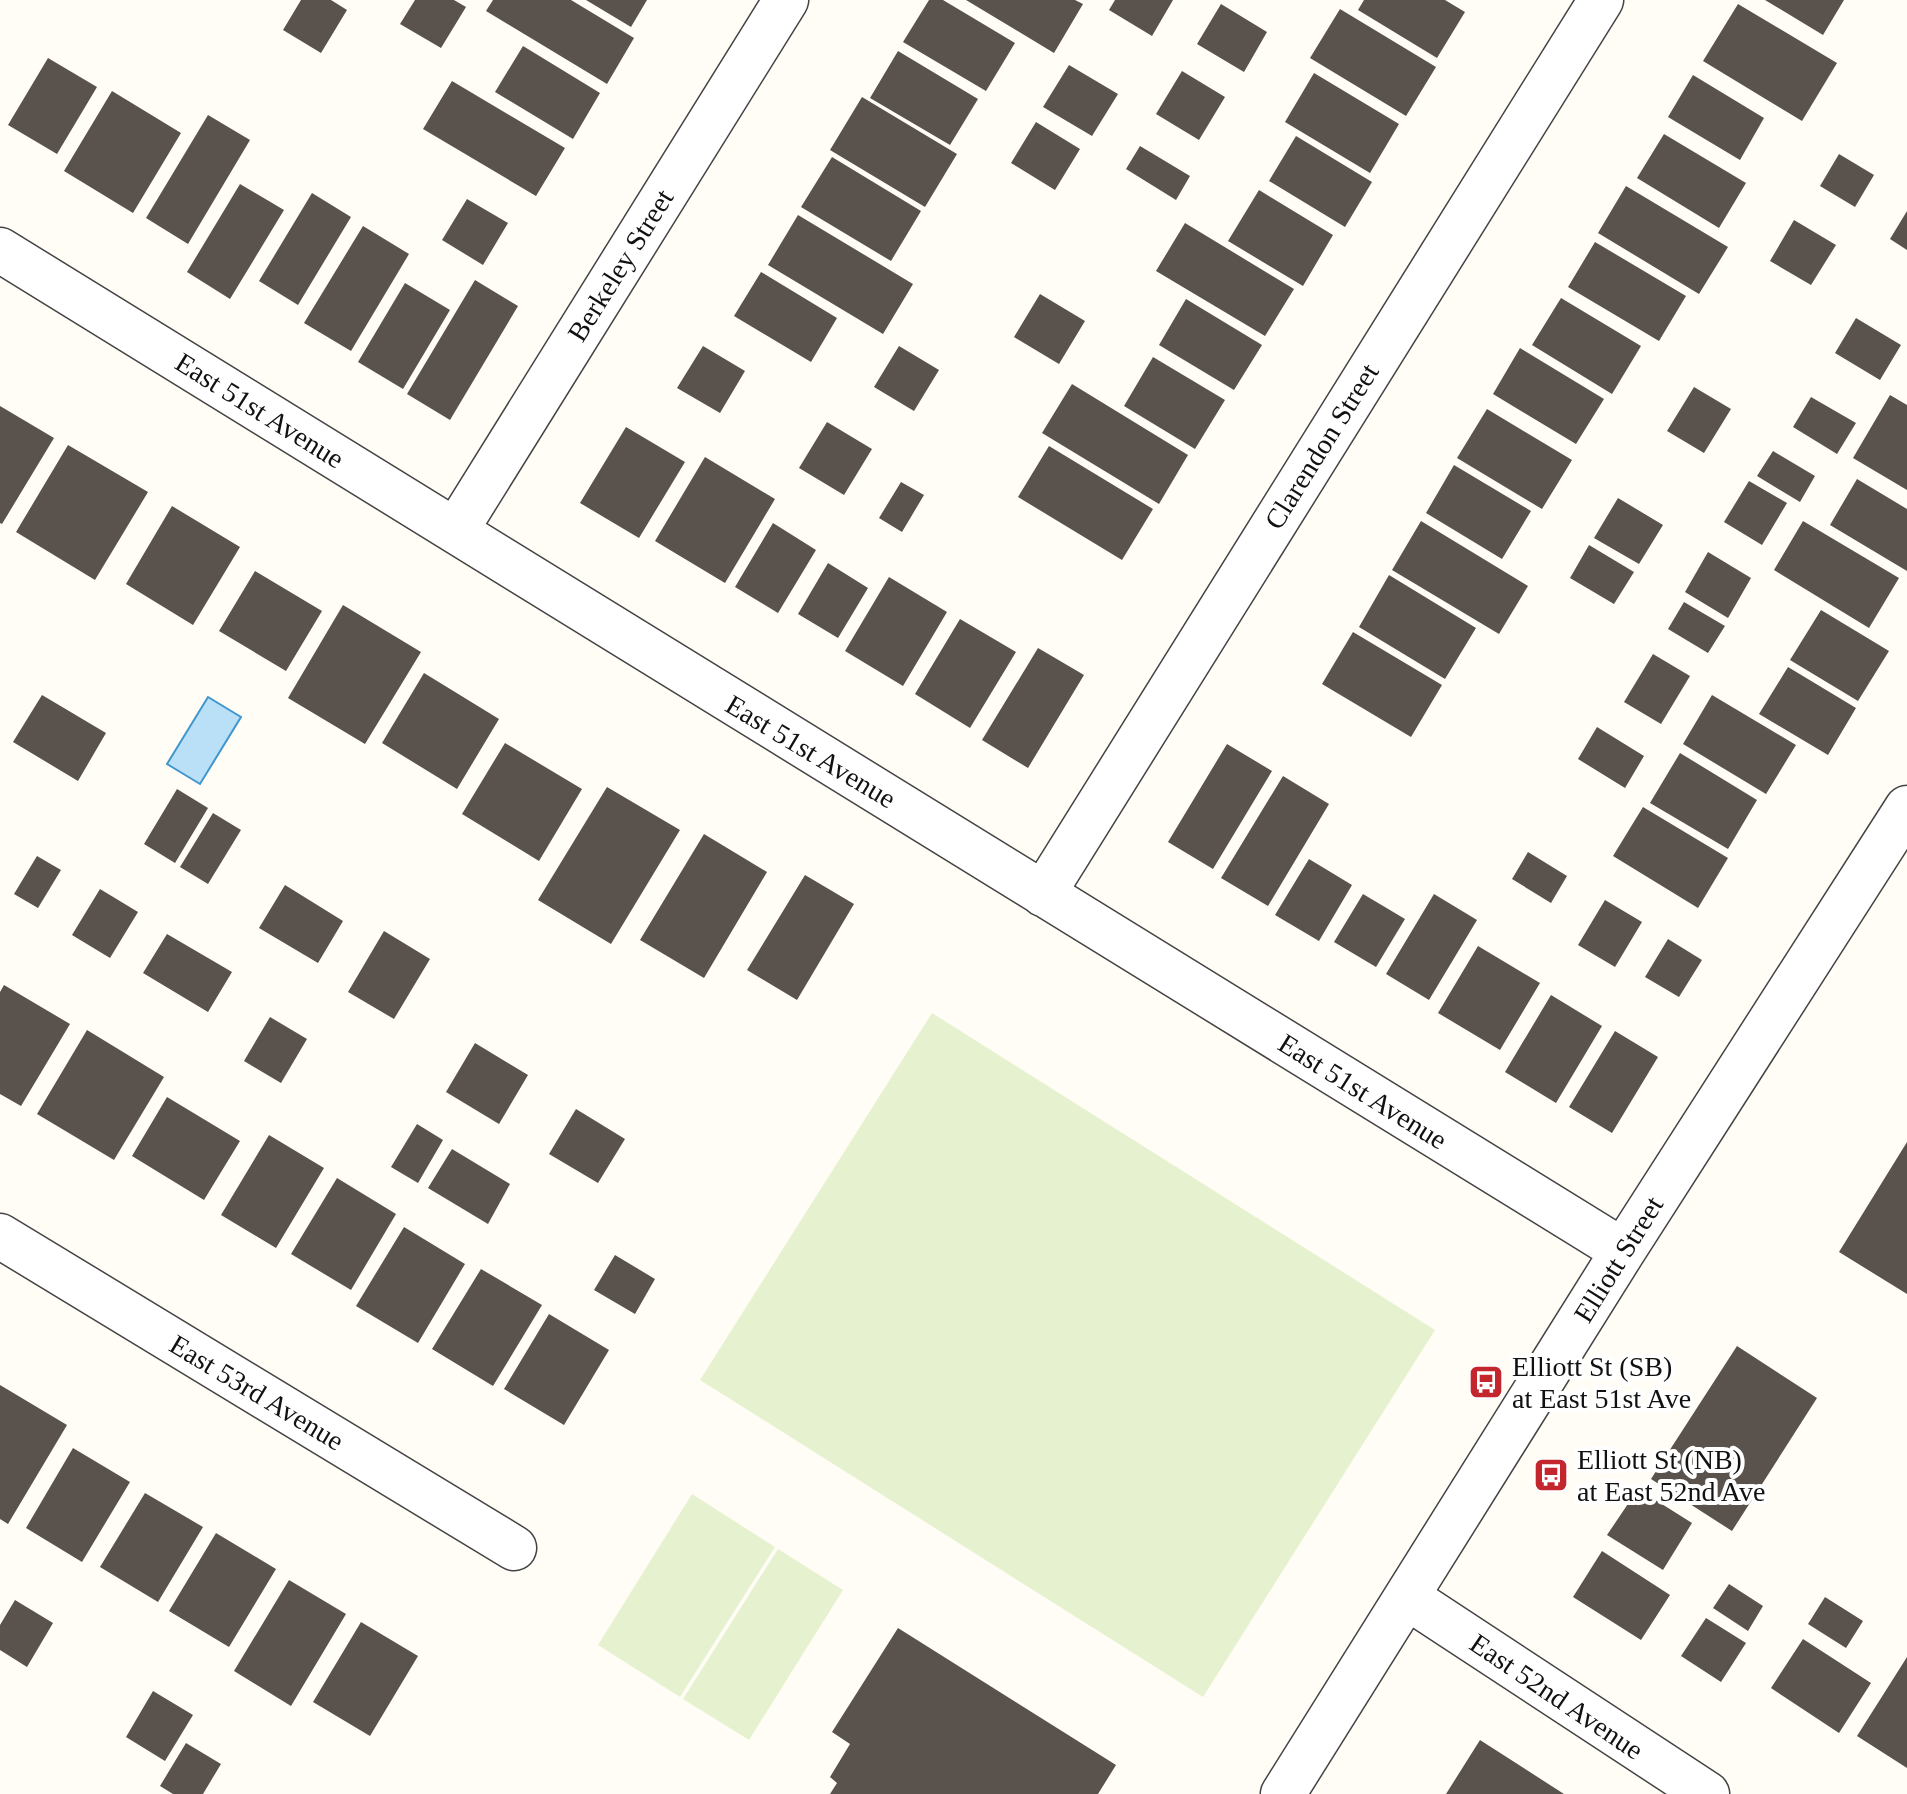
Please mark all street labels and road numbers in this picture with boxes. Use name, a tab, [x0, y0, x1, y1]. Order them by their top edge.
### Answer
street label: Berkeley Street	[561, 183, 680, 347]
street label: East 51st Avenue	[170, 346, 350, 475]
street label: Clarendon Street	[1258, 358, 1385, 535]
street label: East 51st Avenue	[720, 689, 901, 814]
street label: East 51st Avenue	[1273, 1027, 1453, 1156]
street label: Elliott Street	[1568, 1191, 1669, 1328]
street label: East 53rd Avenue	[164, 1328, 349, 1456]
street label: East 52nd Avenue	[1464, 1627, 1649, 1766]

